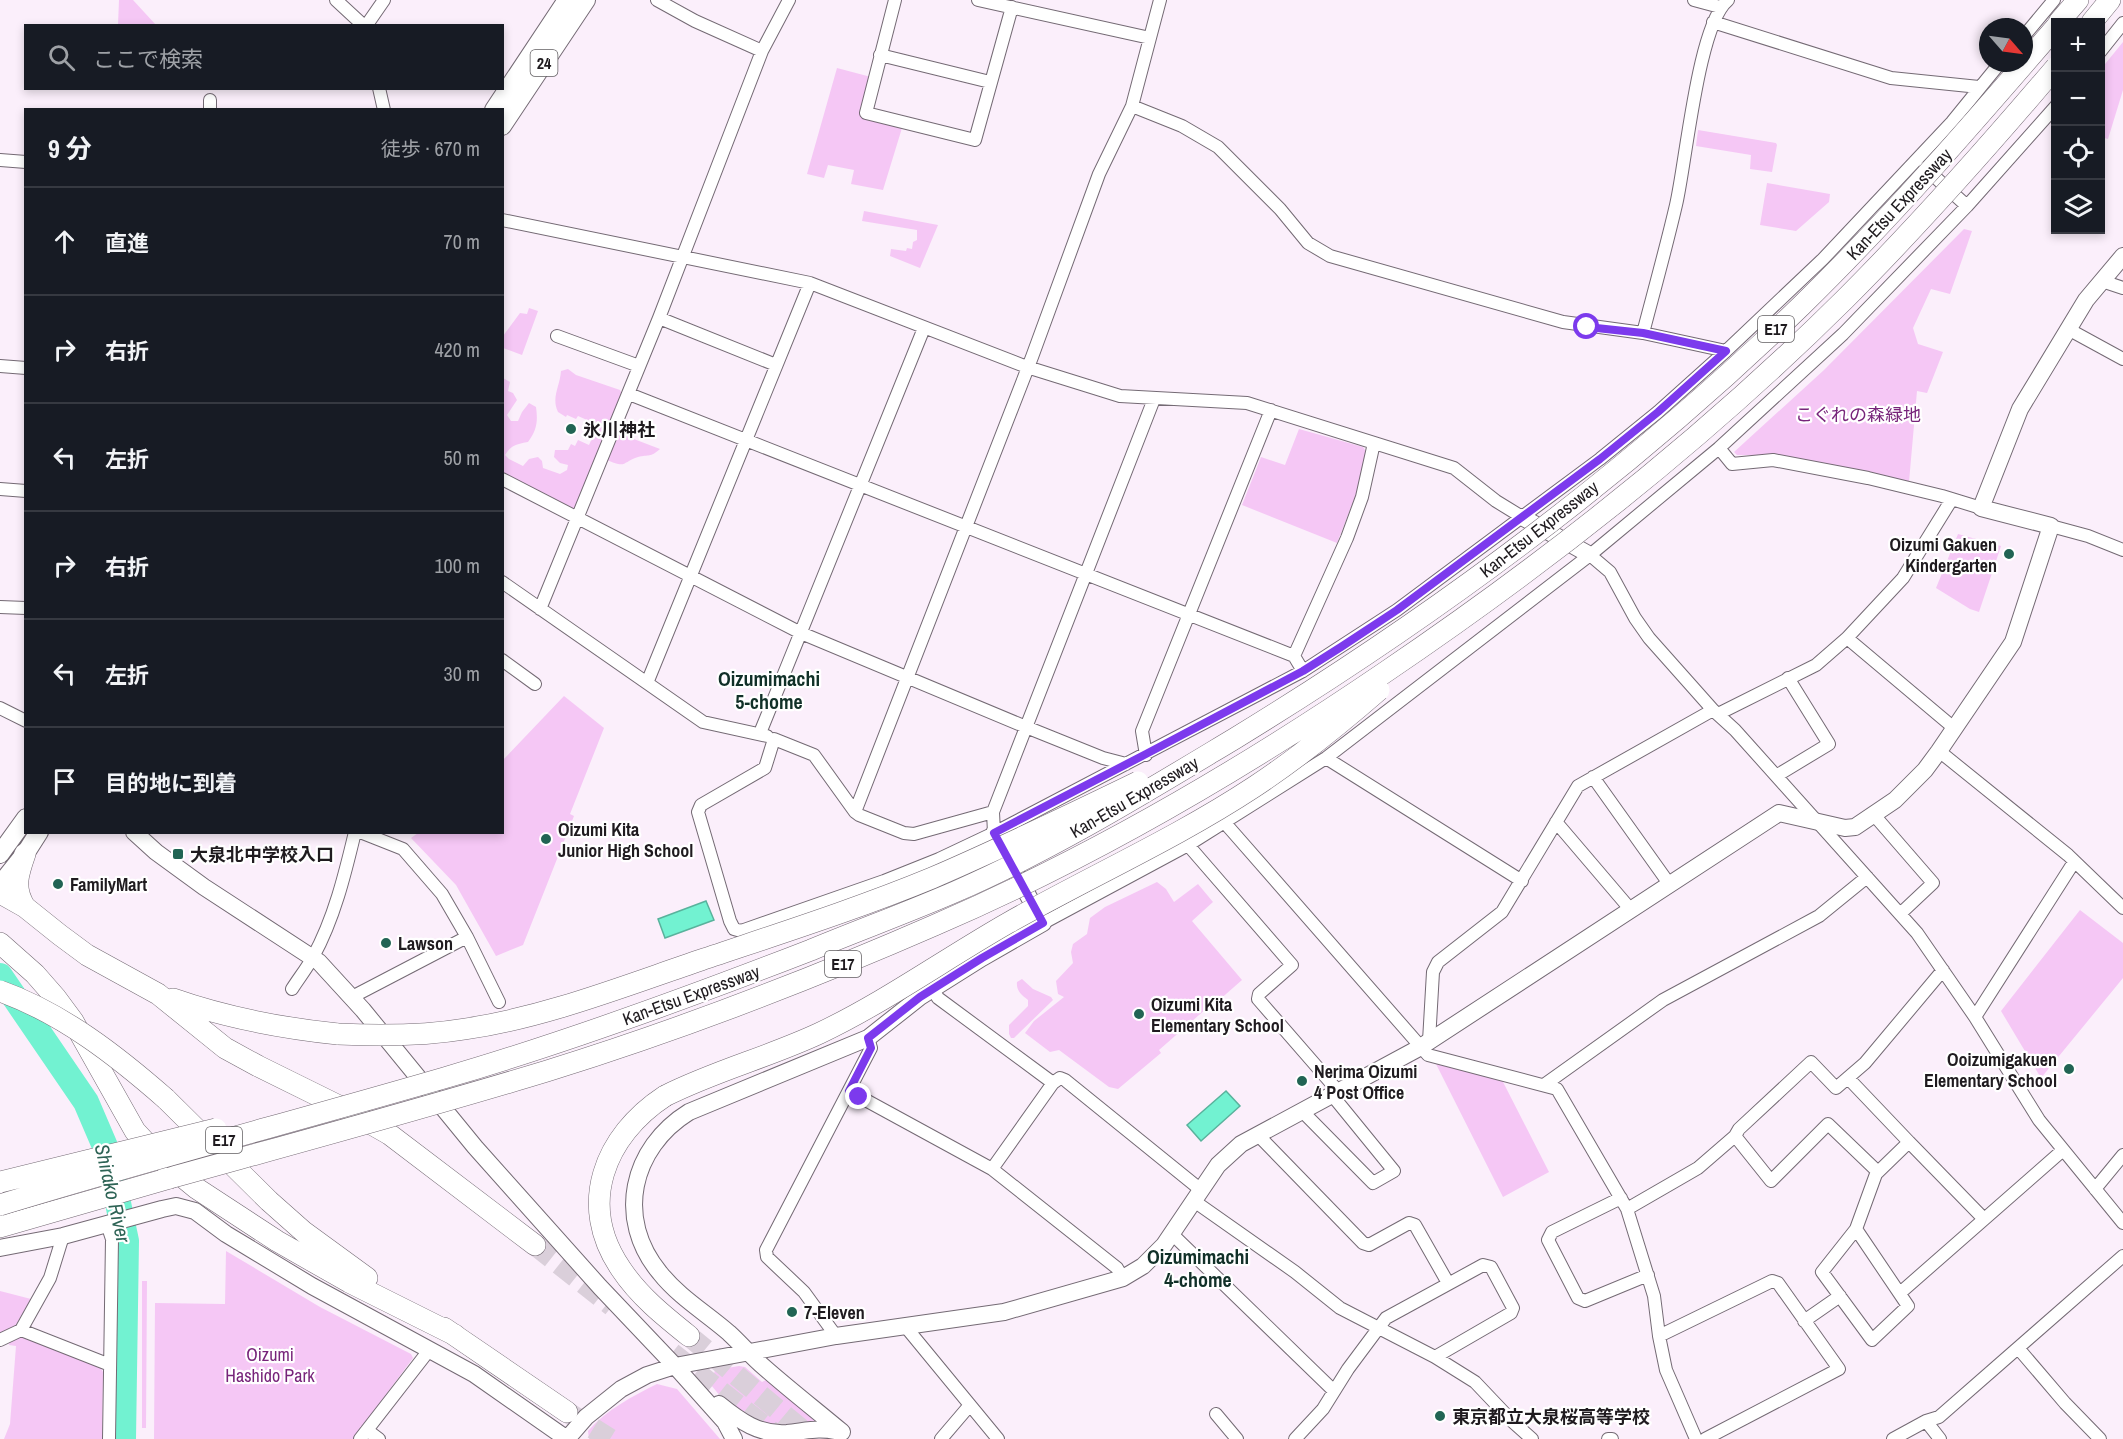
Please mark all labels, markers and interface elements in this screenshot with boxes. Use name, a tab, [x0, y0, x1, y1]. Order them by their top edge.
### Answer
north arrow	[1979, 18, 2033, 72]
map controls	[2051, 18, 2105, 234]
button: +	[2051, 18, 2105, 72]
search box	[24, 24, 504, 90]
icon: search	[45, 41, 78, 74]
text: ここで検索	[93, 44, 203, 74]
road number: 24	[530, 50, 558, 76]
button: −	[2051, 72, 2105, 126]
button: locate	[2051, 126, 2105, 180]
text: 9 分	[48, 131, 92, 166]
text: 徒歩 · 670 m	[381, 135, 480, 162]
street label: Kan-Etsu Expressway	[1841, 142, 1958, 265]
button: layers	[2051, 180, 2105, 234]
icon: ahead	[48, 225, 81, 258]
text: 直進	[105, 228, 149, 258]
text: 70 m	[444, 228, 480, 255]
route start	[1573, 313, 1599, 339]
road number: E17	[1758, 316, 1794, 342]
icon: right	[48, 333, 81, 366]
text: 右折	[105, 336, 149, 366]
text: 420 m	[434, 336, 480, 363]
park label: こぐれの森緑地	[1795, 402, 1921, 427]
place label: 氷川神社	[583, 417, 655, 442]
marker: 氷川神社	[564, 422, 578, 436]
icon: left	[48, 441, 81, 474]
text: 左折	[105, 444, 149, 474]
text: 50 m	[444, 444, 480, 471]
street label: Kan-Etsu Expressway	[1474, 474, 1604, 583]
place label: Oizumi Gakuen Kindergarten	[1890, 532, 1997, 578]
marker: Oizumi Gakuen Kindergarten	[2002, 547, 2016, 561]
icon: right	[48, 549, 81, 582]
text: 右折	[105, 552, 149, 582]
text: 100 m	[434, 552, 480, 579]
icon: left	[48, 657, 81, 690]
text: 左折	[105, 660, 149, 690]
text: 30 m	[444, 660, 480, 687]
district label: Oizumimachi 5-chome	[718, 665, 820, 715]
street label: Kan-Etsu Expressway	[1065, 750, 1203, 844]
icon: arrive	[48, 765, 81, 798]
text: 目的地に到着	[105, 768, 237, 798]
place label: Oizumi Kita Junior High School	[558, 817, 693, 863]
marker: Oizumi Kita Junior High School	[539, 832, 553, 846]
place label: 大泉北中学校入口	[190, 842, 334, 867]
marker: 大泉北中学校入口	[171, 847, 185, 861]
place label: FamilyMart	[70, 872, 147, 897]
marker: FamilyMart	[51, 877, 65, 891]
place label: Lawson	[398, 931, 453, 956]
marker: Lawson	[379, 936, 393, 950]
road number: E17	[825, 951, 861, 977]
street label: Kan-Etsu Expressway	[619, 958, 764, 1031]
place label: Oizumi Kita Elementary School	[1151, 992, 1284, 1038]
marker: Oizumi Kita Elementary School	[1132, 1007, 1146, 1021]
place label: Ooizumigakuen Elementary School	[1924, 1047, 2057, 1093]
place label: Nerima Oizumi 4 Post Office	[1314, 1059, 1417, 1105]
marker: Ooizumigakuen Elementary School	[2062, 1062, 2076, 1076]
marker: Nerima Oizumi 4 Post Office	[1295, 1074, 1309, 1088]
route end	[845, 1083, 871, 1109]
road number: E17	[206, 1127, 242, 1153]
water label: Shirako River	[89, 1141, 138, 1245]
district label: Oizumimachi 4-chome	[1147, 1243, 1249, 1293]
place label: 7-Eleven	[804, 1300, 865, 1325]
marker: 7-Eleven	[785, 1305, 799, 1319]
park label: Oizumi Hashido Park	[225, 1342, 315, 1388]
place label: 東京都立大泉桜高等学校	[1452, 1404, 1650, 1429]
marker: 東京都立大泉桜高等学校	[1433, 1409, 1447, 1423]

